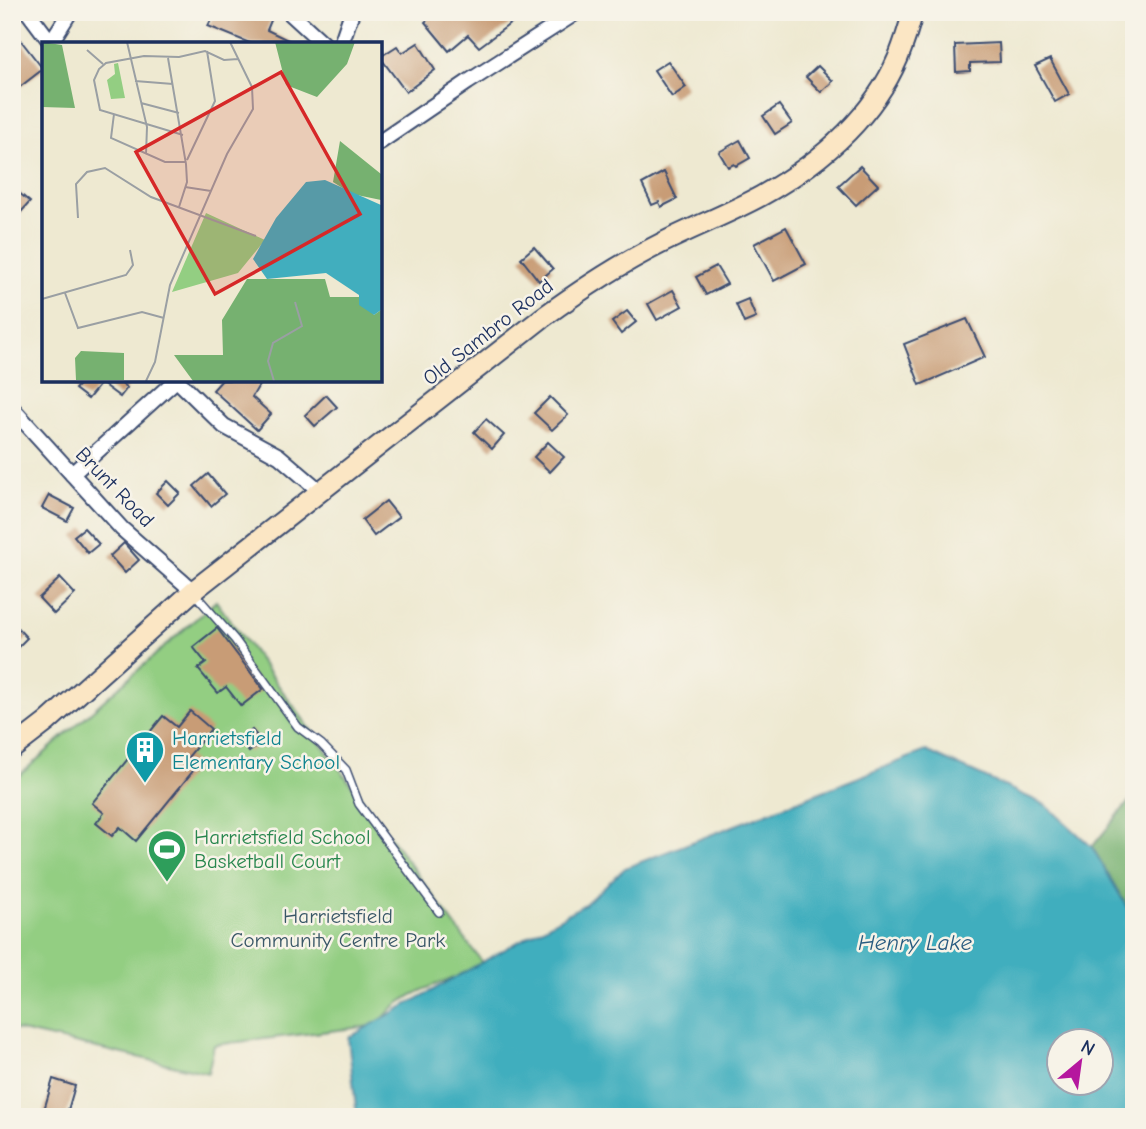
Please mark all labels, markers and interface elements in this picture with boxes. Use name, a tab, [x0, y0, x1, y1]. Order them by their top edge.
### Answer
inset map	[42, 42, 382, 382]
street label: Old Sambro Road	[418, 274, 558, 390]
street label: Brunt Road	[71, 442, 159, 532]
place label: Harrietsfield Elementary School	[172, 726, 340, 774]
building icon: Harrietsfield Elementary School	[124, 729, 166, 784]
place label: Harrietsfield School Basketball Court	[194, 825, 371, 873]
sports icon: Harrietsfield School Basketball Court	[146, 828, 188, 883]
park label: Harrietsfield Community Centre Park	[231, 904, 445, 952]
water label: Henry Lake	[858, 929, 972, 956]
north arrow	[1044, 1028, 1114, 1098]
text: N	[1077, 1035, 1099, 1061]

